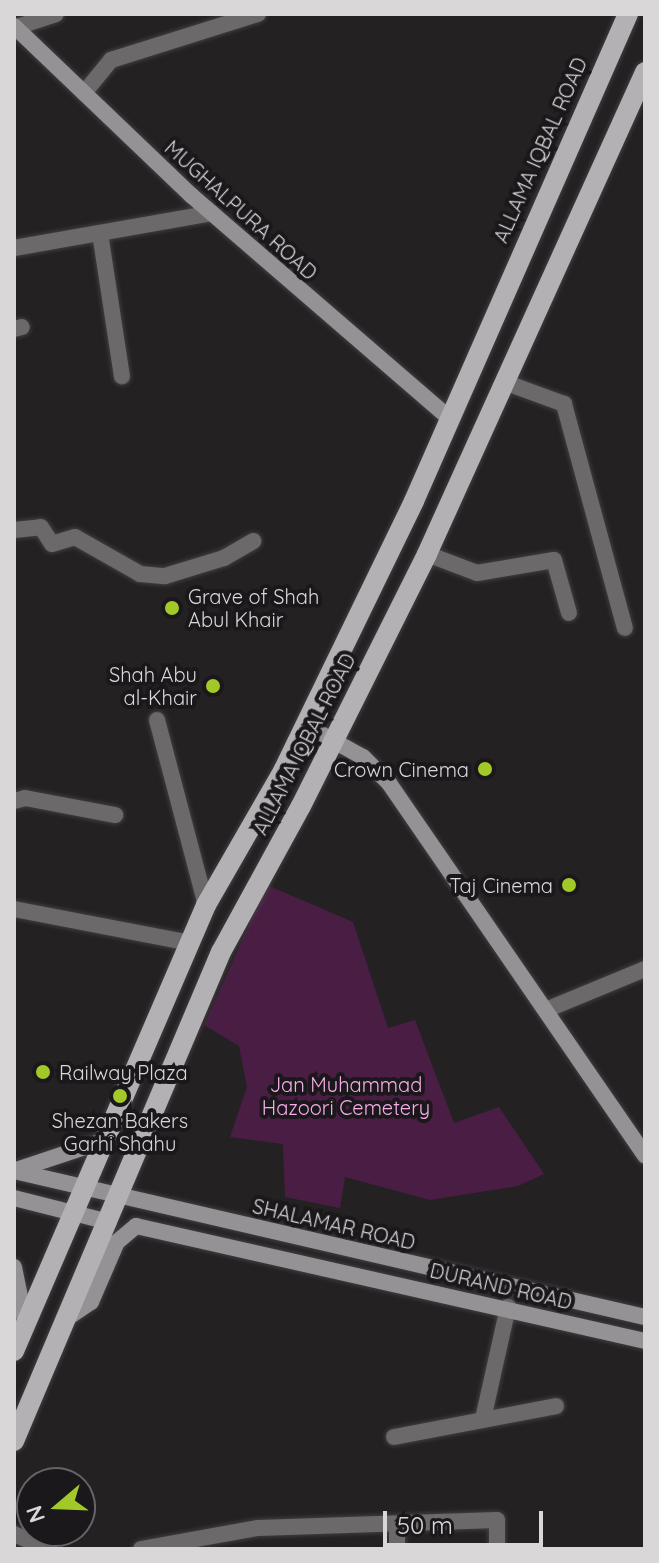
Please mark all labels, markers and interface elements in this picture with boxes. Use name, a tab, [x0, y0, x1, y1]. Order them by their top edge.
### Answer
street label: ALLAMA IQBAL ROAD	[488, 54, 592, 246]
street label: MUGHALPURA ROAD	[160, 135, 322, 285]
place label: Grave of Shah Abul Khair	[188, 584, 319, 631]
marker: Grave of Shah Abul Khair	[163, 599, 181, 617]
street label: ALLAMA IQBAL ROAD	[248, 649, 360, 839]
place label: Shah Abu al-Khair	[109, 662, 197, 709]
marker: Shah Abu al-Khair	[204, 677, 222, 695]
place label: Crown Cinema	[334, 757, 469, 781]
marker: Crown Cinema	[476, 760, 494, 778]
place label: Taj Cinema	[449, 873, 553, 897]
marker: Taj Cinema	[560, 876, 578, 894]
place label: Railway Plaza	[59, 1060, 188, 1084]
marker: Railway Plaza	[34, 1063, 52, 1081]
park label: Jan Muhammad Hazoori Cemetery	[262, 1072, 430, 1119]
marker: Shezan Bakers Garhi Shahu	[111, 1087, 129, 1105]
place label: Shezan Bakers Garhi Shahu	[52, 1108, 188, 1155]
street label: SHALAMAR ROAD	[250, 1194, 418, 1254]
street label: DURAND ROAD	[428, 1258, 574, 1314]
north arrow	[16, 1467, 96, 1547]
scale bar	[387, 1495, 547, 1545]
text: N	[19, 1502, 51, 1526]
text: 50 m	[397, 1510, 453, 1540]

